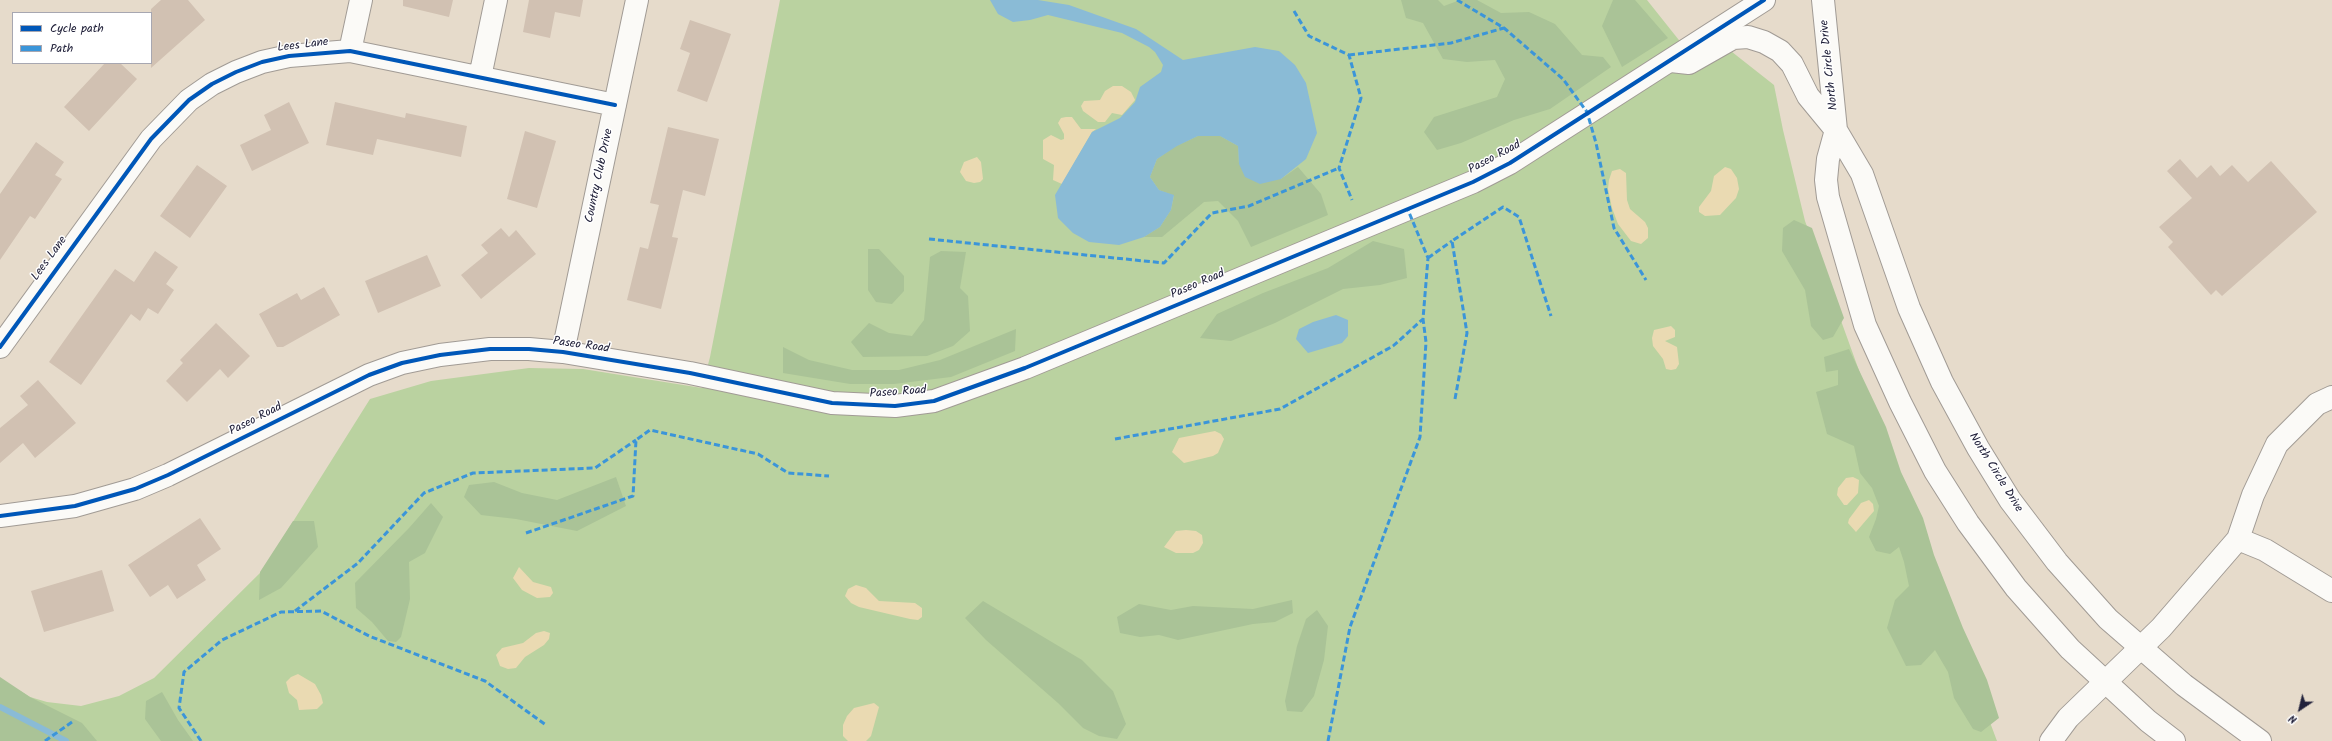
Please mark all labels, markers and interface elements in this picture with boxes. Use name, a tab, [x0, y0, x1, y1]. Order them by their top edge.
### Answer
legend	[12, 12, 152, 64]
text: Cycle path	[50, 19, 104, 38]
street label: North Circle Drive	[1818, 19, 1842, 111]
street label: Lees Lane	[277, 36, 329, 56]
text: Path	[50, 39, 73, 58]
street label: Country Club Drive	[583, 128, 617, 224]
street label: Paseo Road	[1466, 138, 1524, 178]
street label: Lees Lane	[29, 234, 71, 284]
street label: Paseo Road	[1169, 267, 1227, 303]
street label: Paseo Road	[552, 335, 610, 357]
street label: Paseo Road	[869, 384, 927, 402]
street label: Paseo Road	[227, 401, 285, 439]
street label: North Circle Drive	[1965, 431, 2025, 515]
north arrow	[2280, 689, 2320, 729]
text: N	[2285, 709, 2301, 728]

